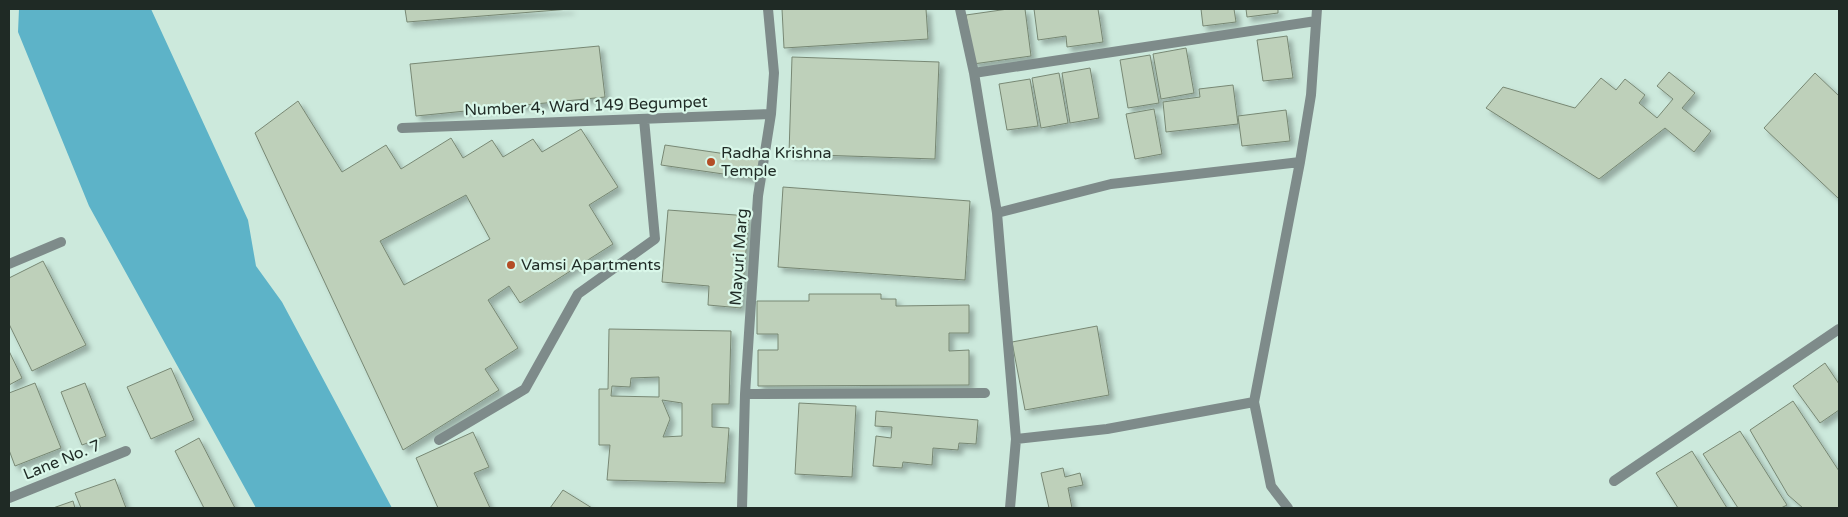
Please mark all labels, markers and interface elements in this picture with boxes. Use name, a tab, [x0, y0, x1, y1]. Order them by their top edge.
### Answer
street label: Number 4, Ward 149 Begumpet	[464, 92, 708, 120]
place label: Radha Krishna Temple	[721, 143, 831, 181]
marker: Radha Krishna Temple	[705, 156, 717, 168]
street label: Mayuri Marg	[726, 208, 752, 306]
place label: Vamsi Apartments	[521, 255, 661, 275]
marker: Vamsi Apartments	[505, 259, 517, 271]
street label: Lane No. 7	[20, 435, 104, 485]

